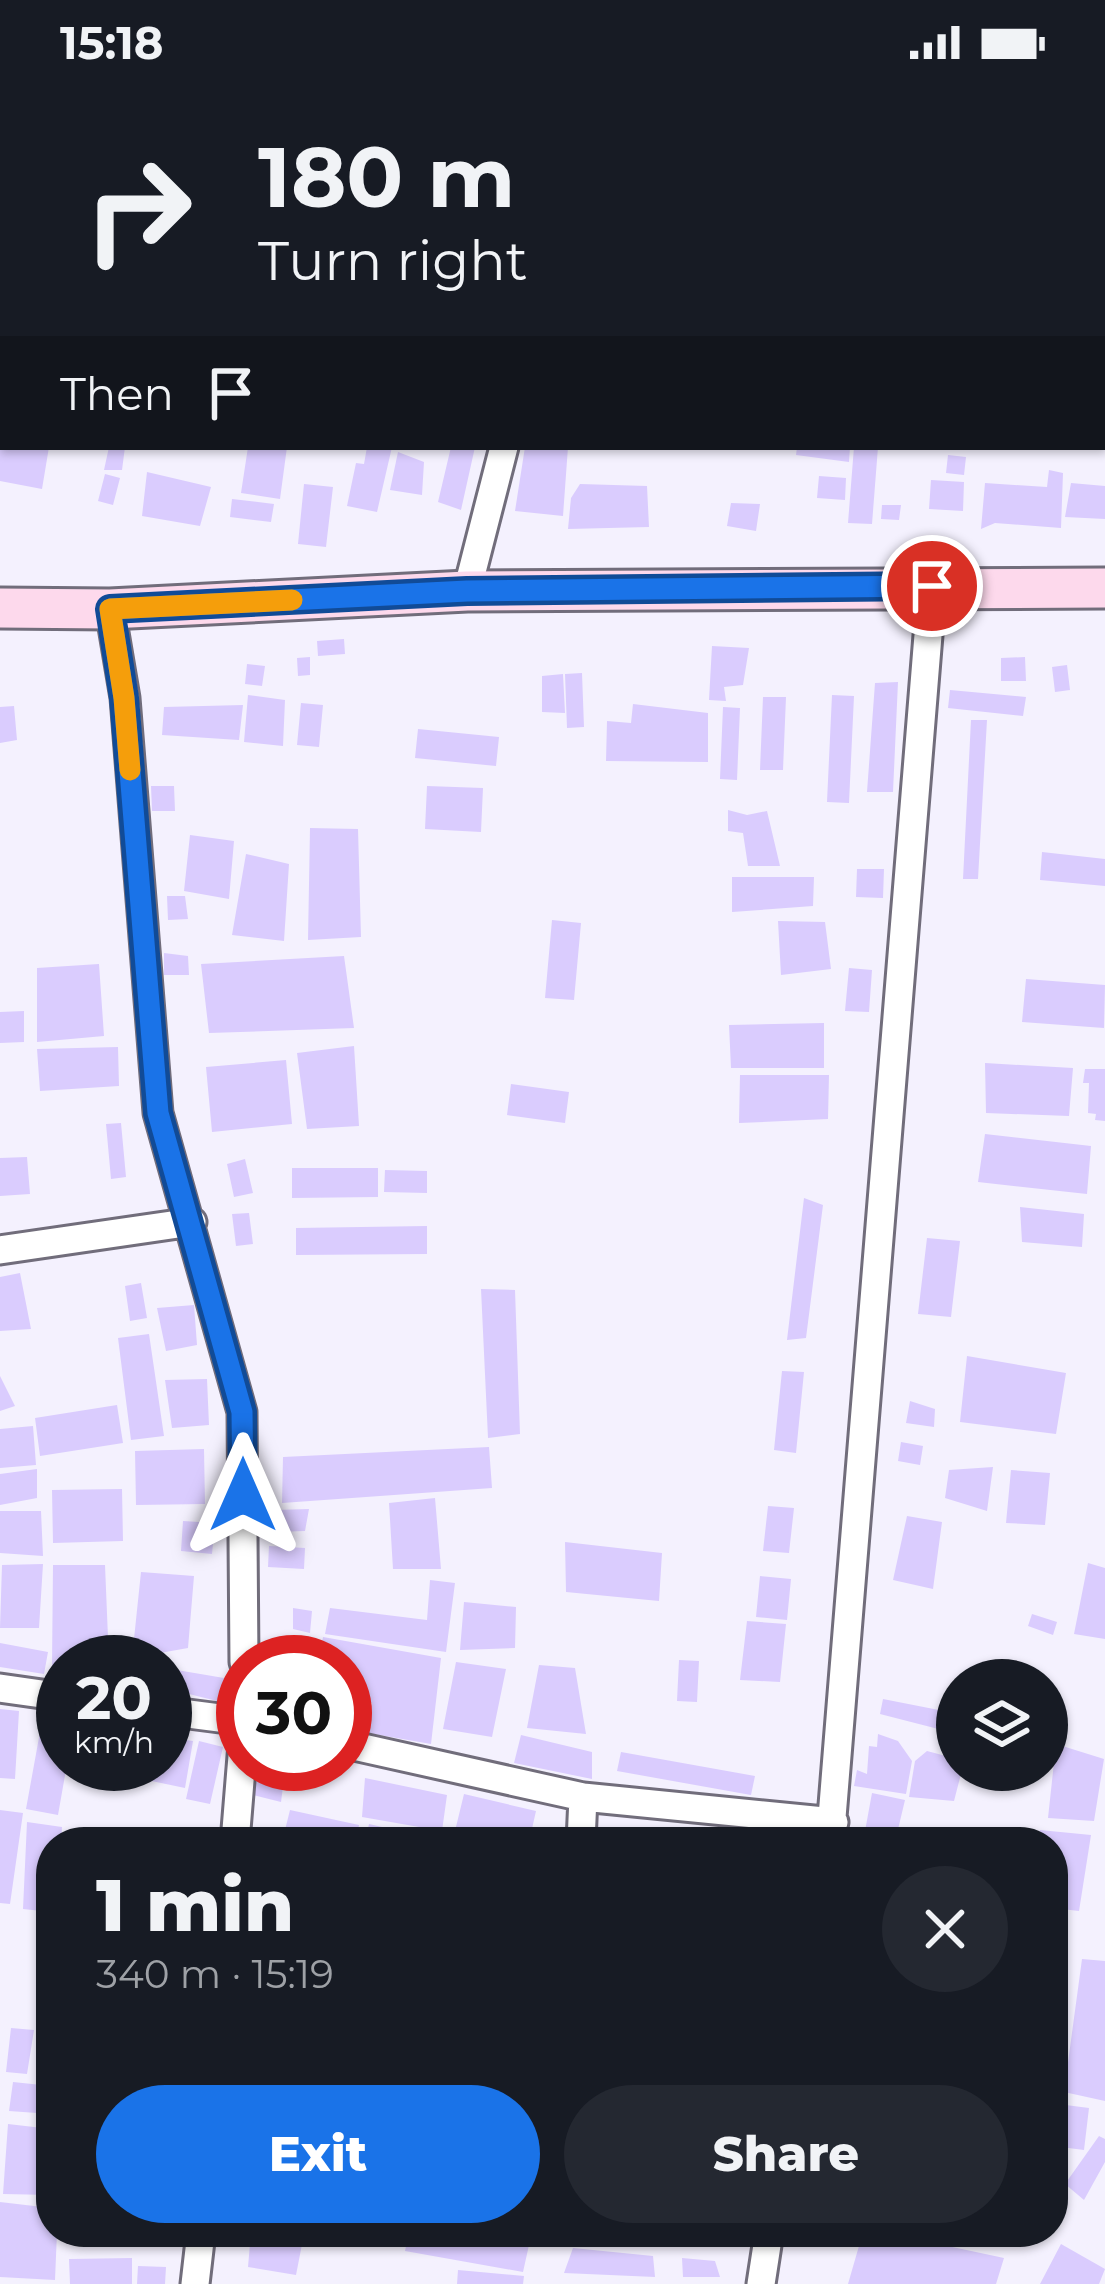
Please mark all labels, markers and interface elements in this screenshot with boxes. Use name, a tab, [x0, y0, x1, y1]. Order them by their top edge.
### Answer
text: 15:18	[60, 15, 164, 70]
text: 180 m	[258, 126, 515, 228]
icon: right	[60, 132, 216, 288]
text: Turn right	[258, 228, 528, 294]
icon: arrive	[198, 360, 264, 426]
text: Then	[60, 366, 174, 421]
pin	[881, 535, 983, 637]
icon: arrive	[899, 553, 965, 619]
position arrow	[180, 1432, 306, 1558]
speed limit sign: 30	[216, 1635, 372, 1791]
map controls	[936, 1659, 1068, 1791]
button: layers	[936, 1659, 1068, 1791]
text: 20	[76, 1661, 152, 1734]
text: km/h	[74, 1724, 154, 1761]
text: 1 min	[96, 1861, 294, 1949]
button: close	[882, 1866, 1008, 1992]
text: 340 m · 15:19	[96, 1950, 334, 1998]
button: Exit	[96, 2085, 540, 2223]
button: Share	[564, 2085, 1008, 2223]

